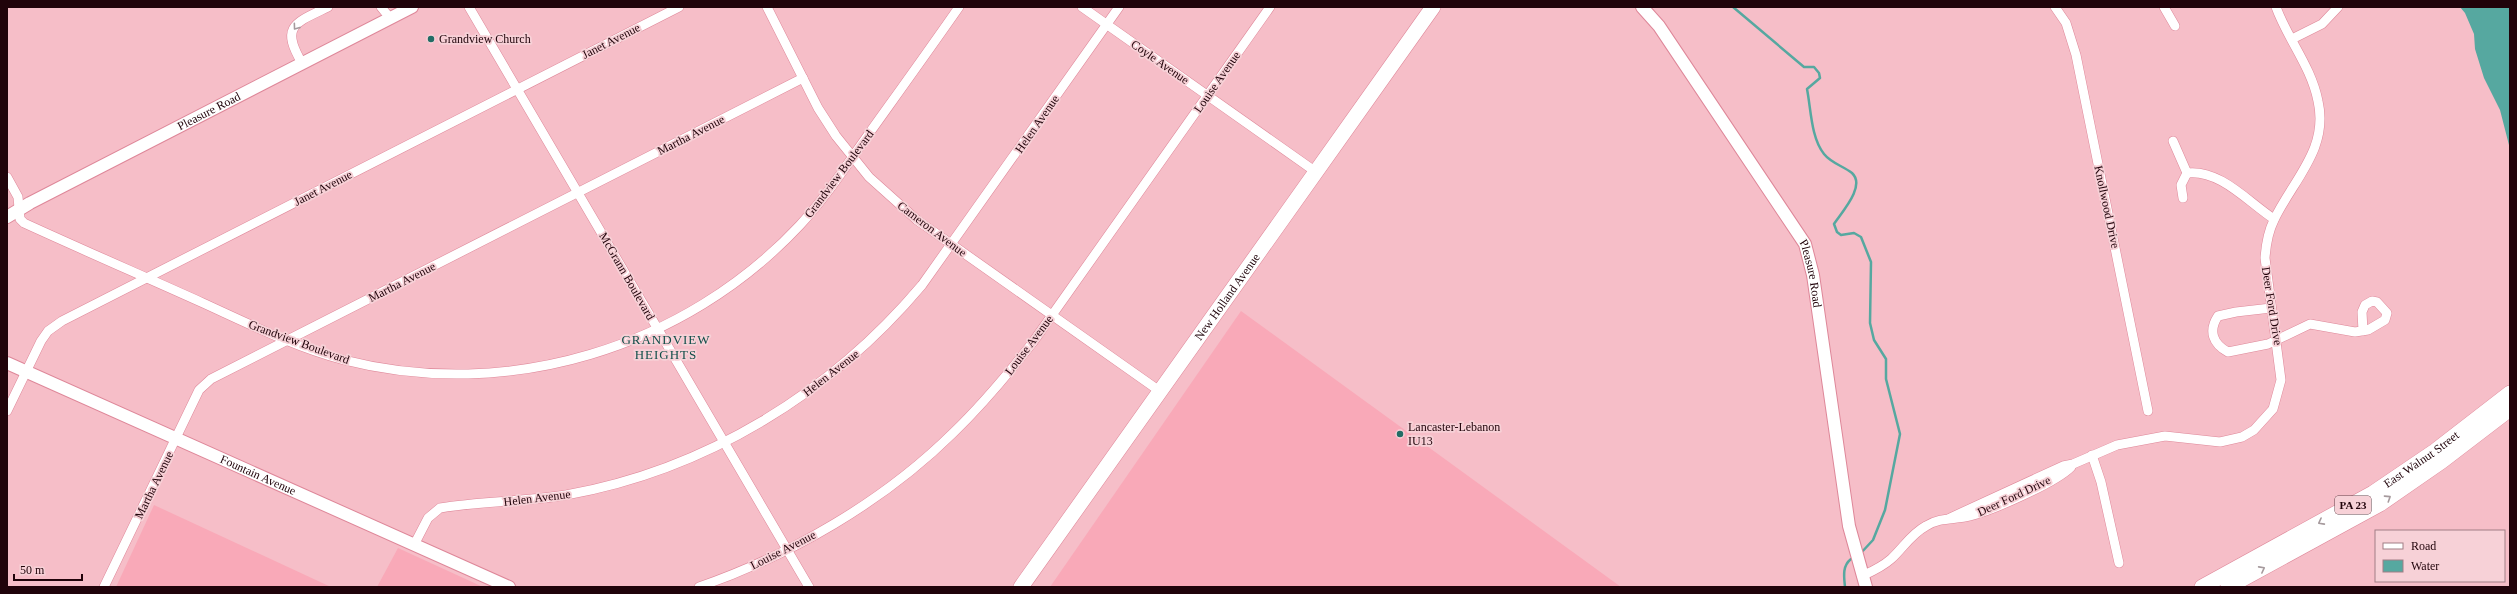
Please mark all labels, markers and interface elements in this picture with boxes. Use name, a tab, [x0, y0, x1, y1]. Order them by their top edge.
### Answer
street label: Janet Avenue	[580, 20, 642, 62]
one-way arrow	[293, 23, 301, 30]
place label: Grandview Church	[439, 32, 531, 46]
marker: Grandview Church	[426, 34, 436, 44]
street label: Coyle Avenue	[1128, 37, 1192, 87]
street label: Louise Avenue	[1191, 49, 1243, 115]
street label: Pleasure Road	[175, 89, 243, 133]
street label: Helen Avenue	[1012, 92, 1062, 156]
street label: Martha Avenue	[655, 112, 727, 158]
street label: Grandview Boulevard	[801, 127, 877, 221]
street label: Knollwood Drive	[2091, 164, 2123, 250]
street label: Janet Avenue	[292, 167, 354, 209]
street label: Cameron Avenue	[895, 199, 969, 259]
street label: McGrann Boulevard	[596, 230, 658, 322]
street label: Pleasure Road	[1797, 236, 1825, 308]
street label: New Holland Avenue	[1192, 251, 1263, 343]
street label: Martha Avenue	[366, 259, 438, 305]
street label: Deer Ford Drive	[2259, 266, 2285, 346]
street label: Louise Avenue	[1002, 312, 1056, 378]
street label: Grandview Boulevard	[247, 317, 351, 367]
district label: GRANDVIEW HEIGHTS	[621, 332, 711, 362]
street label: Helen Avenue	[800, 347, 862, 399]
place label: Lancaster-Lebanon IU13	[1408, 420, 1500, 448]
street label: East Walnut Street	[2381, 428, 2462, 491]
marker: Lancaster-Lebanon IU13	[1395, 429, 1405, 439]
street label: Martha Avenue	[132, 449, 176, 521]
street label: Fountain Avenue	[218, 452, 298, 498]
street label: Deer Ford Drive	[1975, 473, 2053, 519]
street label: Helen Avenue	[503, 487, 571, 509]
one-way arrow	[2384, 495, 2391, 503]
road number: PA 23	[2335, 496, 2371, 514]
one-way arrow	[2318, 518, 2326, 525]
street label: Louise Avenue	[748, 528, 818, 572]
legend	[2375, 530, 2505, 582]
text: Road	[2411, 539, 2436, 553]
scale bar	[14, 556, 82, 582]
text: Water	[2411, 559, 2439, 573]
text: 50 m	[20, 563, 45, 577]
one-way arrow	[2258, 566, 2266, 573]

